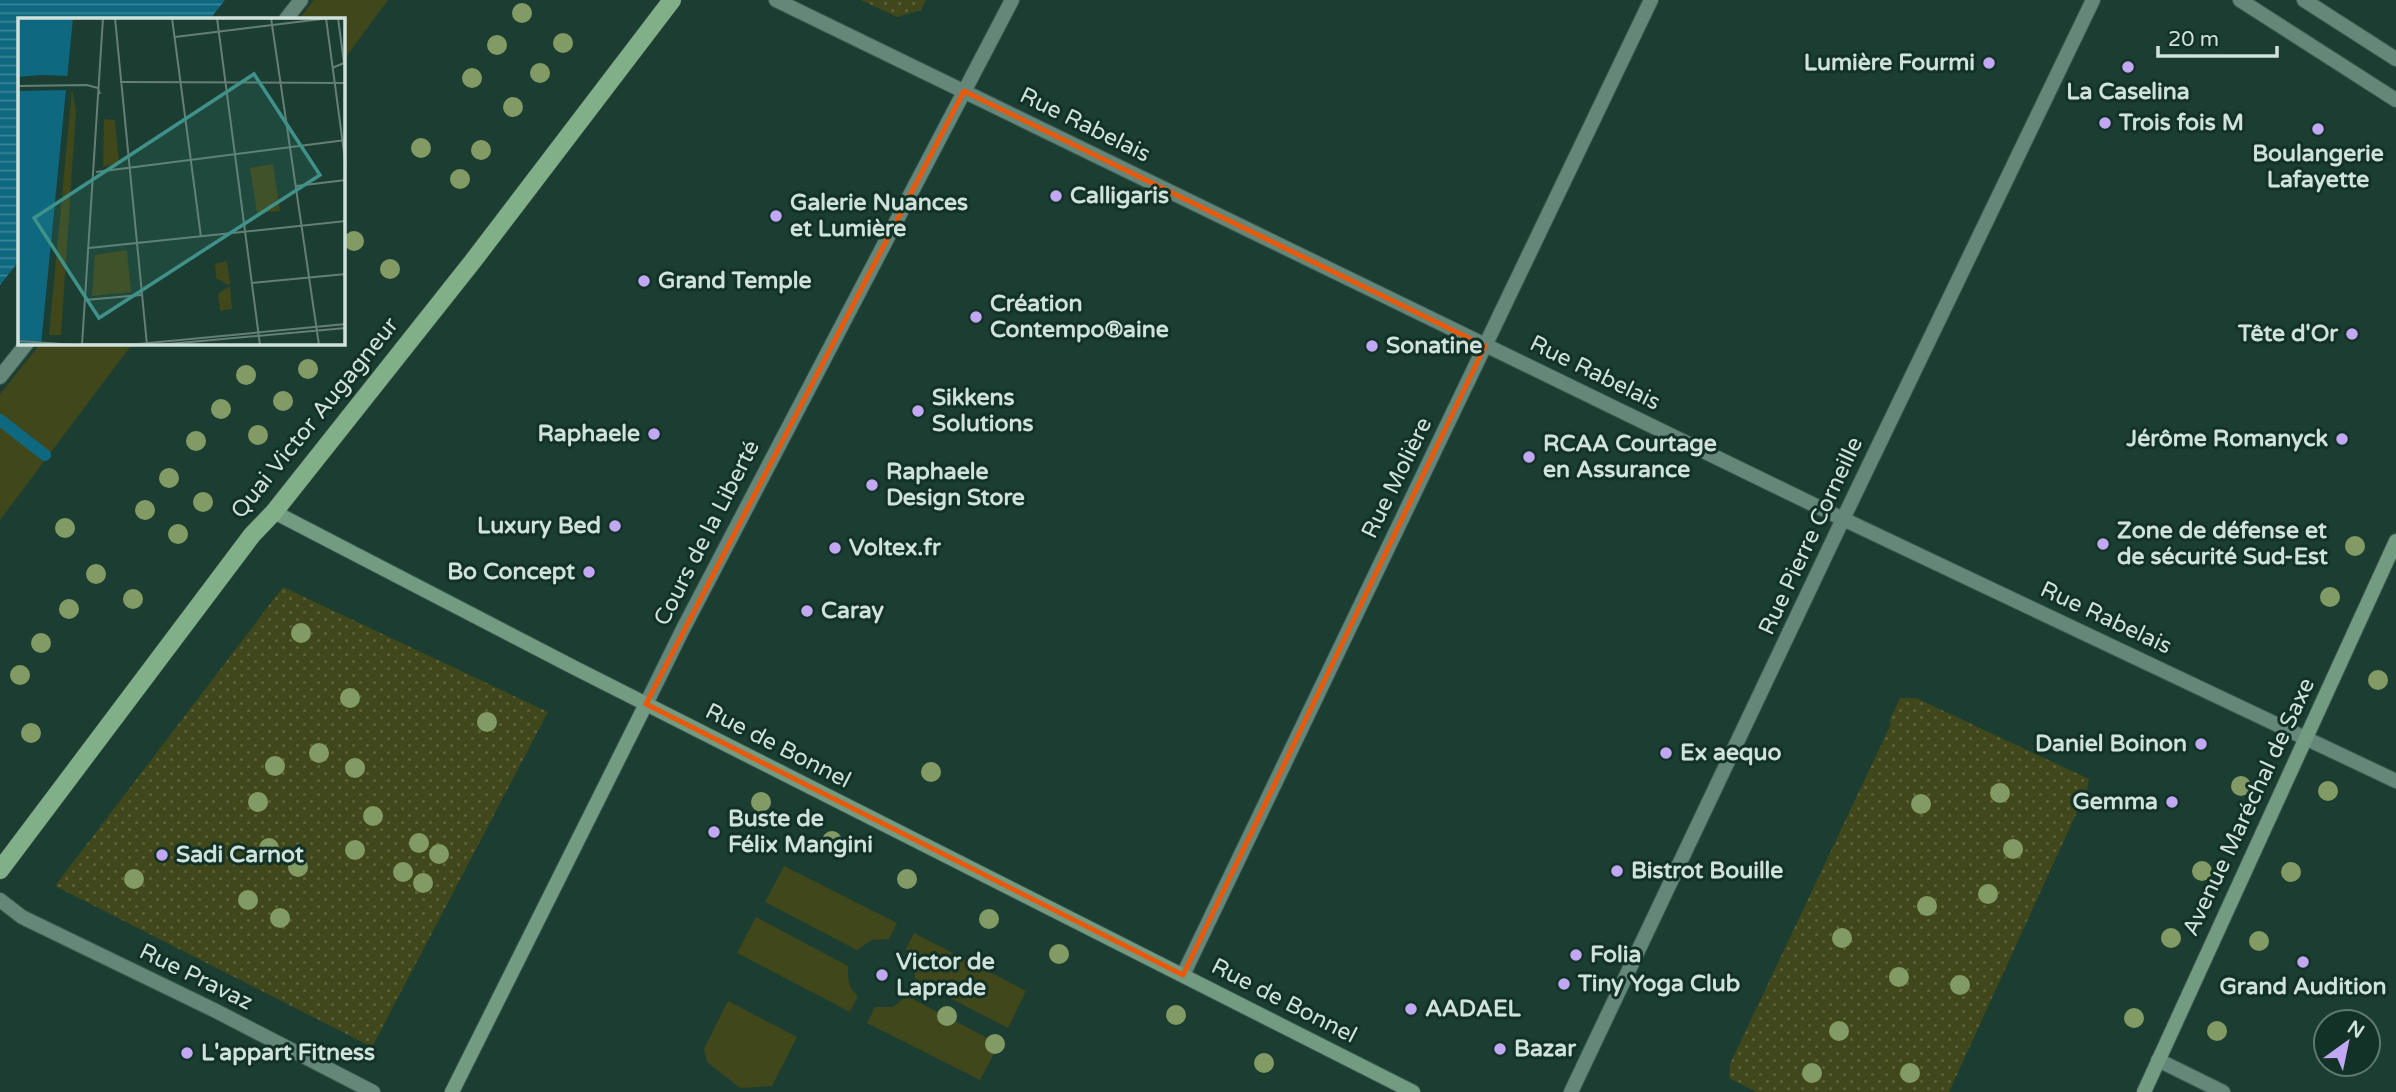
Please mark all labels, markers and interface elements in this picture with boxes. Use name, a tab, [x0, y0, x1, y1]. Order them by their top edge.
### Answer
scale bar	[2158, 14, 2277, 58]
inset map	[18, 18, 345, 345]
text: 20 m	[2168, 27, 2219, 52]
place label: Lumière Fourmi	[1804, 49, 1975, 77]
marker: Lumière Fourmi	[1981, 55, 1997, 71]
marker: La Caselina	[2120, 59, 2136, 75]
place label: La Caselina	[2066, 78, 2190, 106]
street label: Rue Rabelais	[1015, 81, 1155, 169]
place label: Trois fois M	[2118, 109, 2244, 137]
marker: Trois fois M	[2097, 115, 2113, 131]
marker: Boulangerie Lafayette	[2310, 121, 2326, 137]
place label: Boulangerie Lafayette	[2252, 140, 2384, 194]
place label: Calligaris	[1070, 182, 1169, 210]
marker: Calligaris	[1048, 188, 1064, 204]
place label: Galerie Nuances et Lumière	[790, 189, 968, 243]
marker: Galerie Nuances et Lumière	[768, 208, 784, 224]
place label: Grand Temple	[658, 267, 812, 295]
marker: Grand Temple	[636, 273, 652, 289]
place label: Création Contempo®aine	[990, 290, 1169, 344]
marker: Création Contempo®aine	[968, 309, 984, 325]
street label: Quai Victor Augagneur	[225, 312, 405, 524]
place label: Tête d'Or	[2237, 320, 2339, 348]
marker: Tête d'Or	[2344, 326, 2360, 342]
street label: Rue Rabelais	[1525, 329, 1665, 417]
place label: Sonatine	[1386, 332, 1482, 360]
marker: Sonatine	[1364, 338, 1380, 354]
place label: Sikkens Solutions	[932, 384, 1033, 438]
marker: Sikkens Solutions	[910, 403, 926, 419]
street label: Rue Molière	[1356, 413, 1438, 543]
place label: Raphaele	[537, 420, 640, 448]
place label: Jérôme Romanyck	[2126, 425, 2328, 453]
marker: Raphaele	[646, 426, 662, 442]
place label: RCAA Courtage en Assurance	[1543, 430, 1717, 484]
marker: Jérôme Romanyck	[2334, 431, 2350, 447]
street label: Rue Pierre Corneille	[1753, 433, 1869, 639]
street label: Cours de la Liberté	[648, 436, 766, 630]
marker: RCAA Courtage en Assurance	[1521, 449, 1537, 465]
place label: Raphaele Design Store	[886, 458, 1025, 512]
marker: Raphaele Design Store	[864, 477, 880, 493]
place label: Luxury Bed	[477, 512, 601, 540]
place label: Zone de défense et de sécurité Sud-Est	[2117, 517, 2328, 571]
marker: Luxury Bed	[607, 518, 623, 534]
place label: Voltex.fr	[849, 534, 942, 562]
marker: Zone de défense et de sécurité Sud-Est	[2095, 536, 2111, 552]
marker: Voltex.fr	[827, 540, 843, 556]
place label: Bo Concept	[447, 558, 575, 586]
marker: Bo Concept	[581, 564, 597, 580]
street label: Rue Rabelais	[2036, 575, 2176, 661]
place label: Caray	[821, 597, 884, 625]
marker: Caray	[799, 603, 815, 619]
street label: Avenue Maréchal de Saxe	[2177, 673, 2321, 941]
street label: Rue de Bonnel	[701, 697, 855, 795]
place label: Daniel Boinon	[2035, 730, 2187, 758]
marker: Daniel Boinon	[2193, 736, 2209, 752]
place label: Ex aequo	[1680, 739, 1782, 767]
marker: Ex aequo	[1658, 745, 1674, 761]
place label: Gemma	[2072, 788, 2158, 816]
marker: Gemma	[2164, 794, 2180, 810]
place label: Buste de Félix Mangini	[728, 805, 873, 859]
marker: Buste de Félix Mangini	[706, 824, 722, 840]
place label: Sadi Carnot	[176, 841, 304, 869]
marker: Sadi Carnot	[154, 847, 170, 863]
place label: Bistrot Bouille	[1631, 857, 1783, 885]
marker: Bistrot Bouille	[1609, 863, 1625, 879]
street label: Rue Pravaz	[135, 938, 257, 1016]
place label: Folia	[1590, 941, 1641, 969]
marker: Folia	[1568, 947, 1584, 963]
place label: Victor de Laprade	[896, 948, 995, 1002]
street label: Rue de Bonnel	[1207, 952, 1361, 1050]
marker: Grand Audition	[2295, 954, 2311, 970]
marker: Victor de Laprade	[874, 967, 890, 983]
place label: Tiny Yoga Club	[1577, 970, 1740, 998]
place label: Grand Audition	[2219, 973, 2387, 1001]
marker: Tiny Yoga Club	[1556, 976, 1572, 992]
place label: AADAEL	[1425, 995, 1522, 1023]
marker: AADAEL	[1403, 1001, 1419, 1017]
north arrow	[2312, 1008, 2382, 1078]
text: N	[2343, 1016, 2368, 1043]
place label: Bazar	[1514, 1035, 1577, 1063]
place label: L'appart Fitness	[201, 1039, 375, 1067]
marker: Bazar	[1492, 1041, 1508, 1057]
marker: L'appart Fitness	[179, 1045, 195, 1061]

